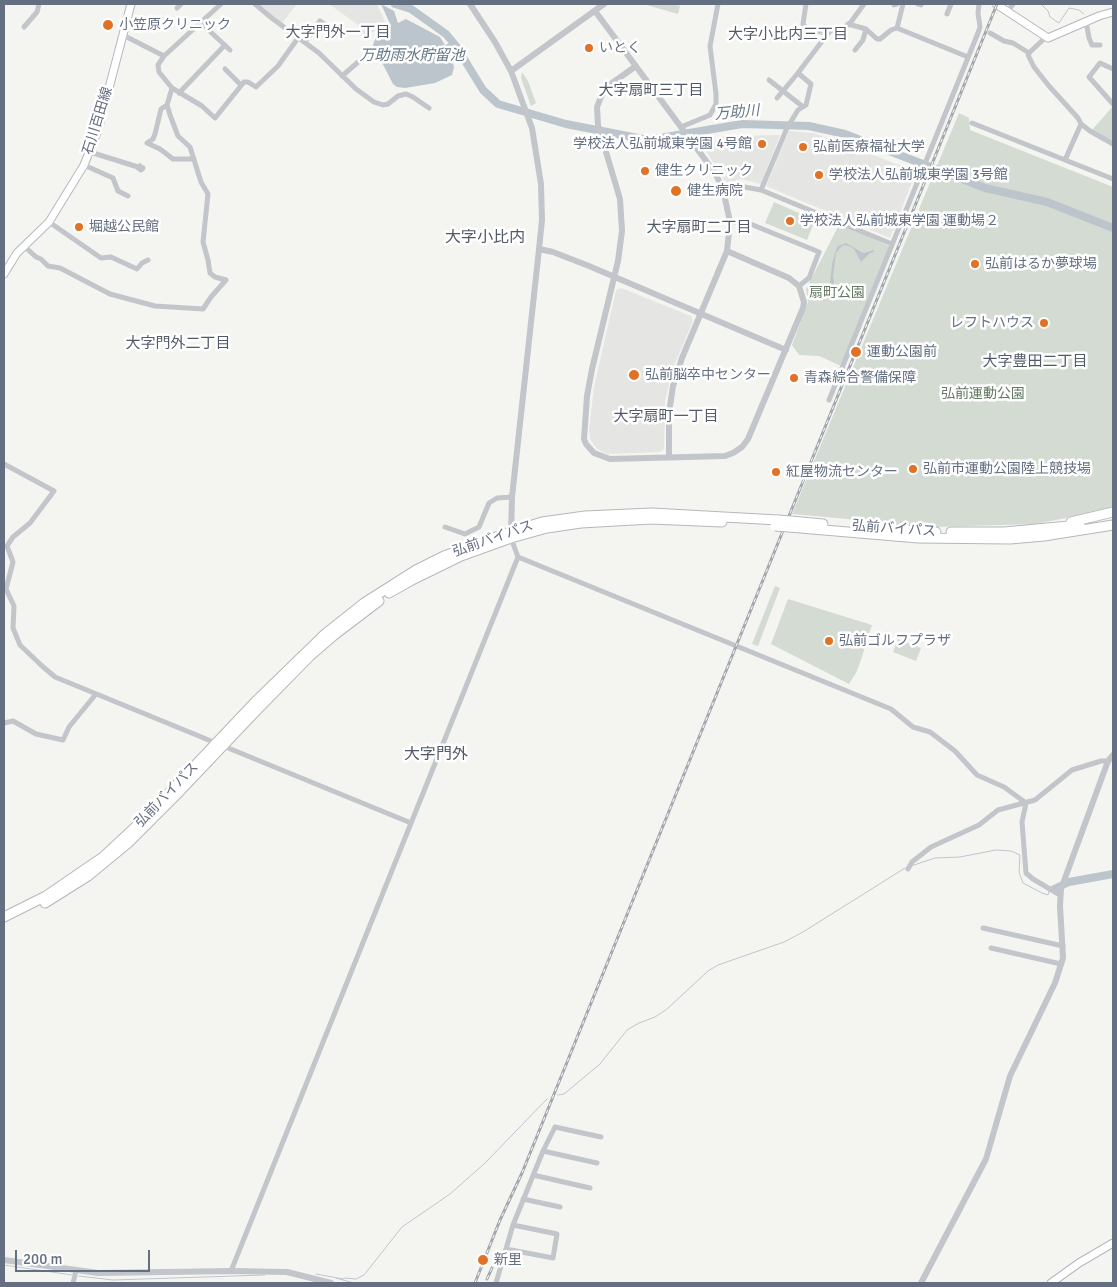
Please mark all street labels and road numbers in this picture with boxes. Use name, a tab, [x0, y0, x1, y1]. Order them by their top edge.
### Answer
street label: 石川百田線	[80, 85, 116, 157]
street label: 弘前バイパス	[451, 517, 535, 561]
street label: 弘前バイパス	[852, 518, 936, 540]
street label: 弘前バイパス	[132, 759, 202, 831]

